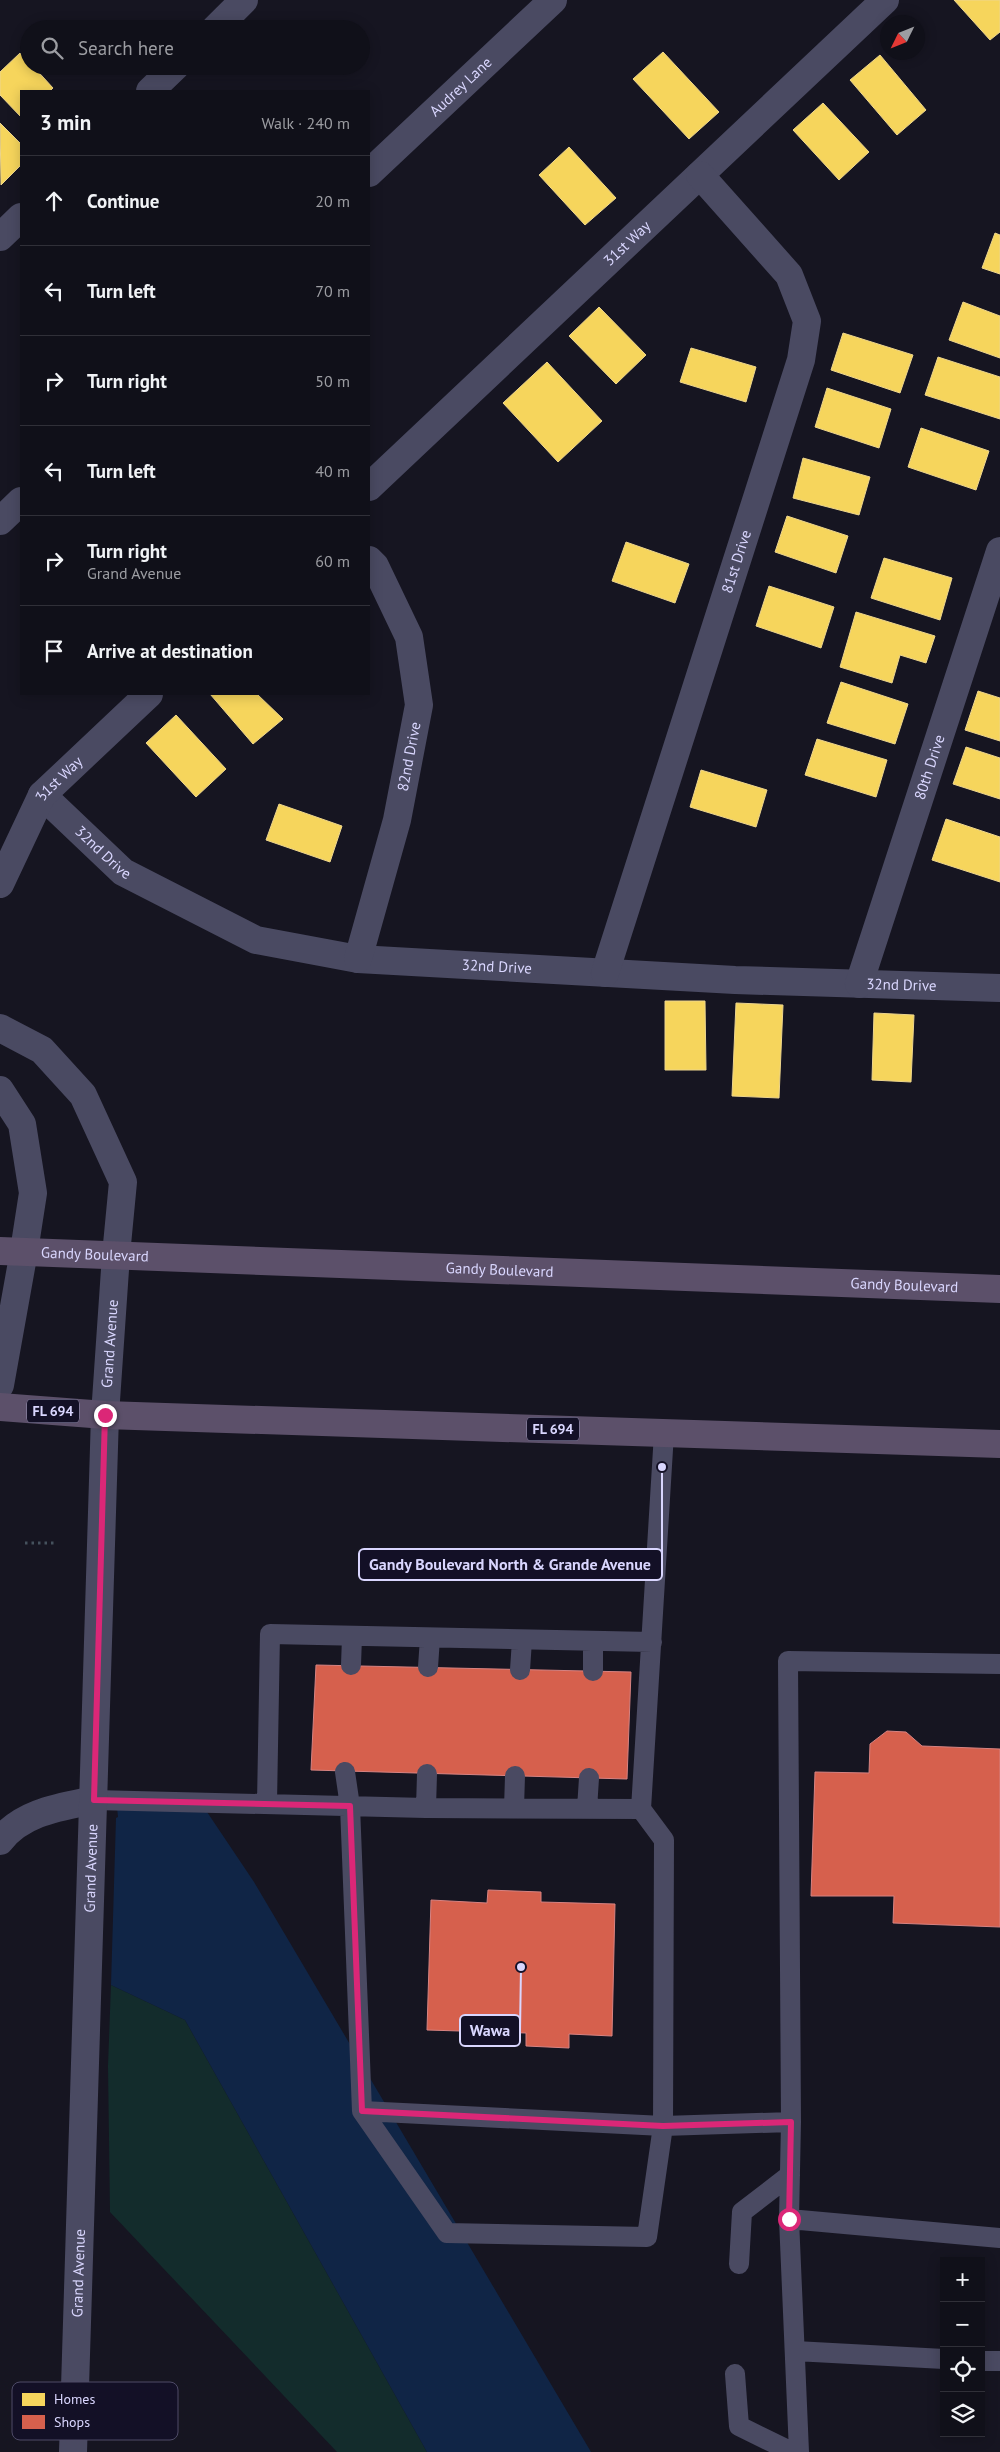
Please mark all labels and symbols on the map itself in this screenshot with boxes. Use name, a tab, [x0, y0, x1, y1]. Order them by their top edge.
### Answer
north arrow	[880, 15, 925, 60]
street label: Audrey Lane	[425, 52, 496, 120]
street label: 31st Way	[599, 216, 654, 270]
street label: 81st Drive	[717, 527, 755, 595]
street label: 82nd Drive	[393, 720, 425, 793]
street label: 80th Drive	[910, 732, 949, 802]
street label: 31st Way	[31, 752, 86, 804]
street label: 32nd Drive	[71, 821, 134, 883]
street label: 32nd Drive	[461, 955, 533, 978]
street label: 32nd Drive	[866, 974, 937, 995]
street label: Gandy Boulevard	[41, 1243, 149, 1266]
street label: Gandy Boulevard	[445, 1258, 554, 1281]
street label: Gandy Boulevard	[850, 1273, 959, 1296]
street label: Grand Avenue	[97, 1299, 122, 1388]
road number: FL 694	[27, 1400, 79, 1422]
route end	[94, 1404, 117, 1427]
road number: FL 694	[527, 1418, 579, 1440]
callout: Gandy Boulevard North & Grande Avenue	[359, 1549, 662, 1580]
text: Gandy Boulevard North & Grande Avenue	[369, 1554, 651, 1574]
street label: Grand Avenue	[80, 1824, 101, 1913]
callout: Wawa	[460, 2015, 520, 2046]
text: Wawa	[470, 2020, 510, 2040]
route start	[778, 2208, 801, 2231]
street label: Grand Avenue	[67, 2229, 89, 2318]
legend	[12, 2382, 178, 2440]
text: Homes	[54, 2390, 95, 2408]
text: Shops	[54, 2413, 90, 2431]

